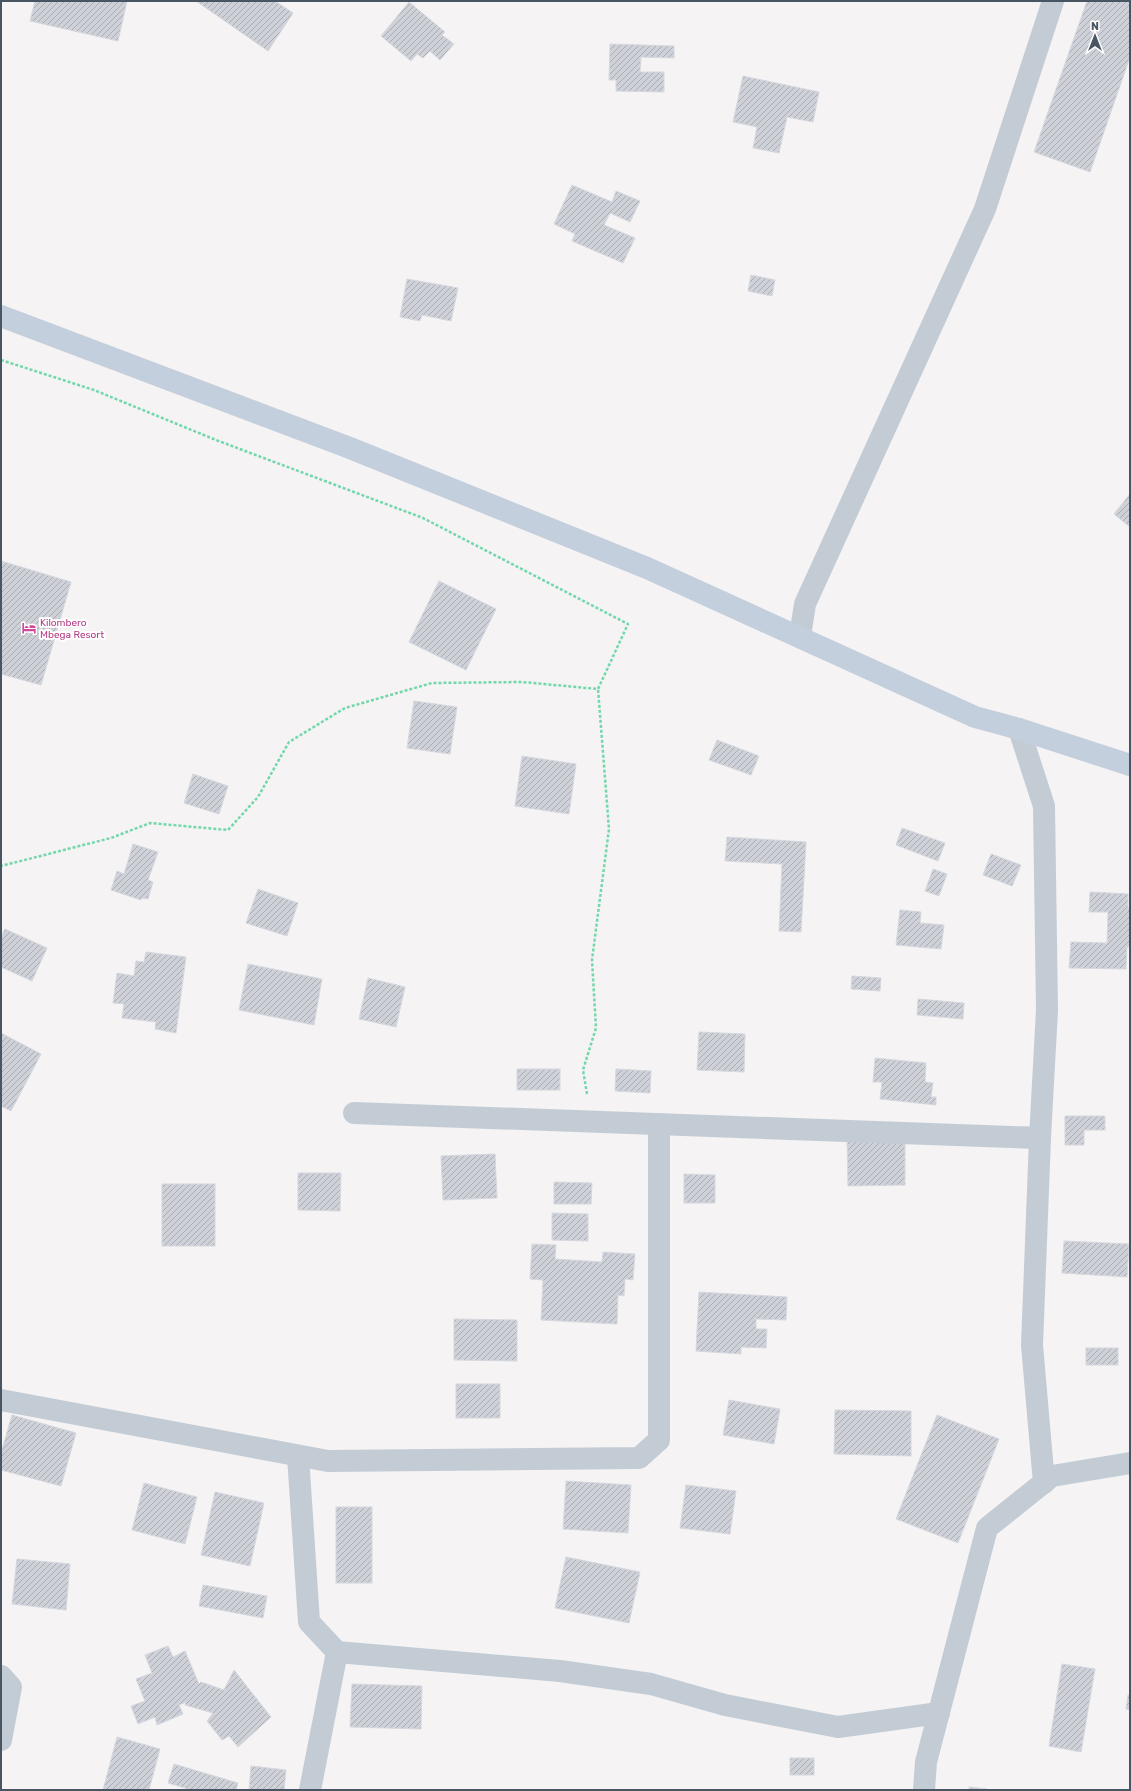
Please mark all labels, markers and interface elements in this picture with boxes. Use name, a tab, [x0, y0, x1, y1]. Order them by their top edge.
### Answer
north arrow	[1075, 16, 1115, 56]
text: N	[1091, 20, 1099, 33]
place label: Kilombero Mbega Resort	[40, 617, 104, 641]
hotel icon: Kilombero Mbega Resort	[21, 620, 37, 636]

